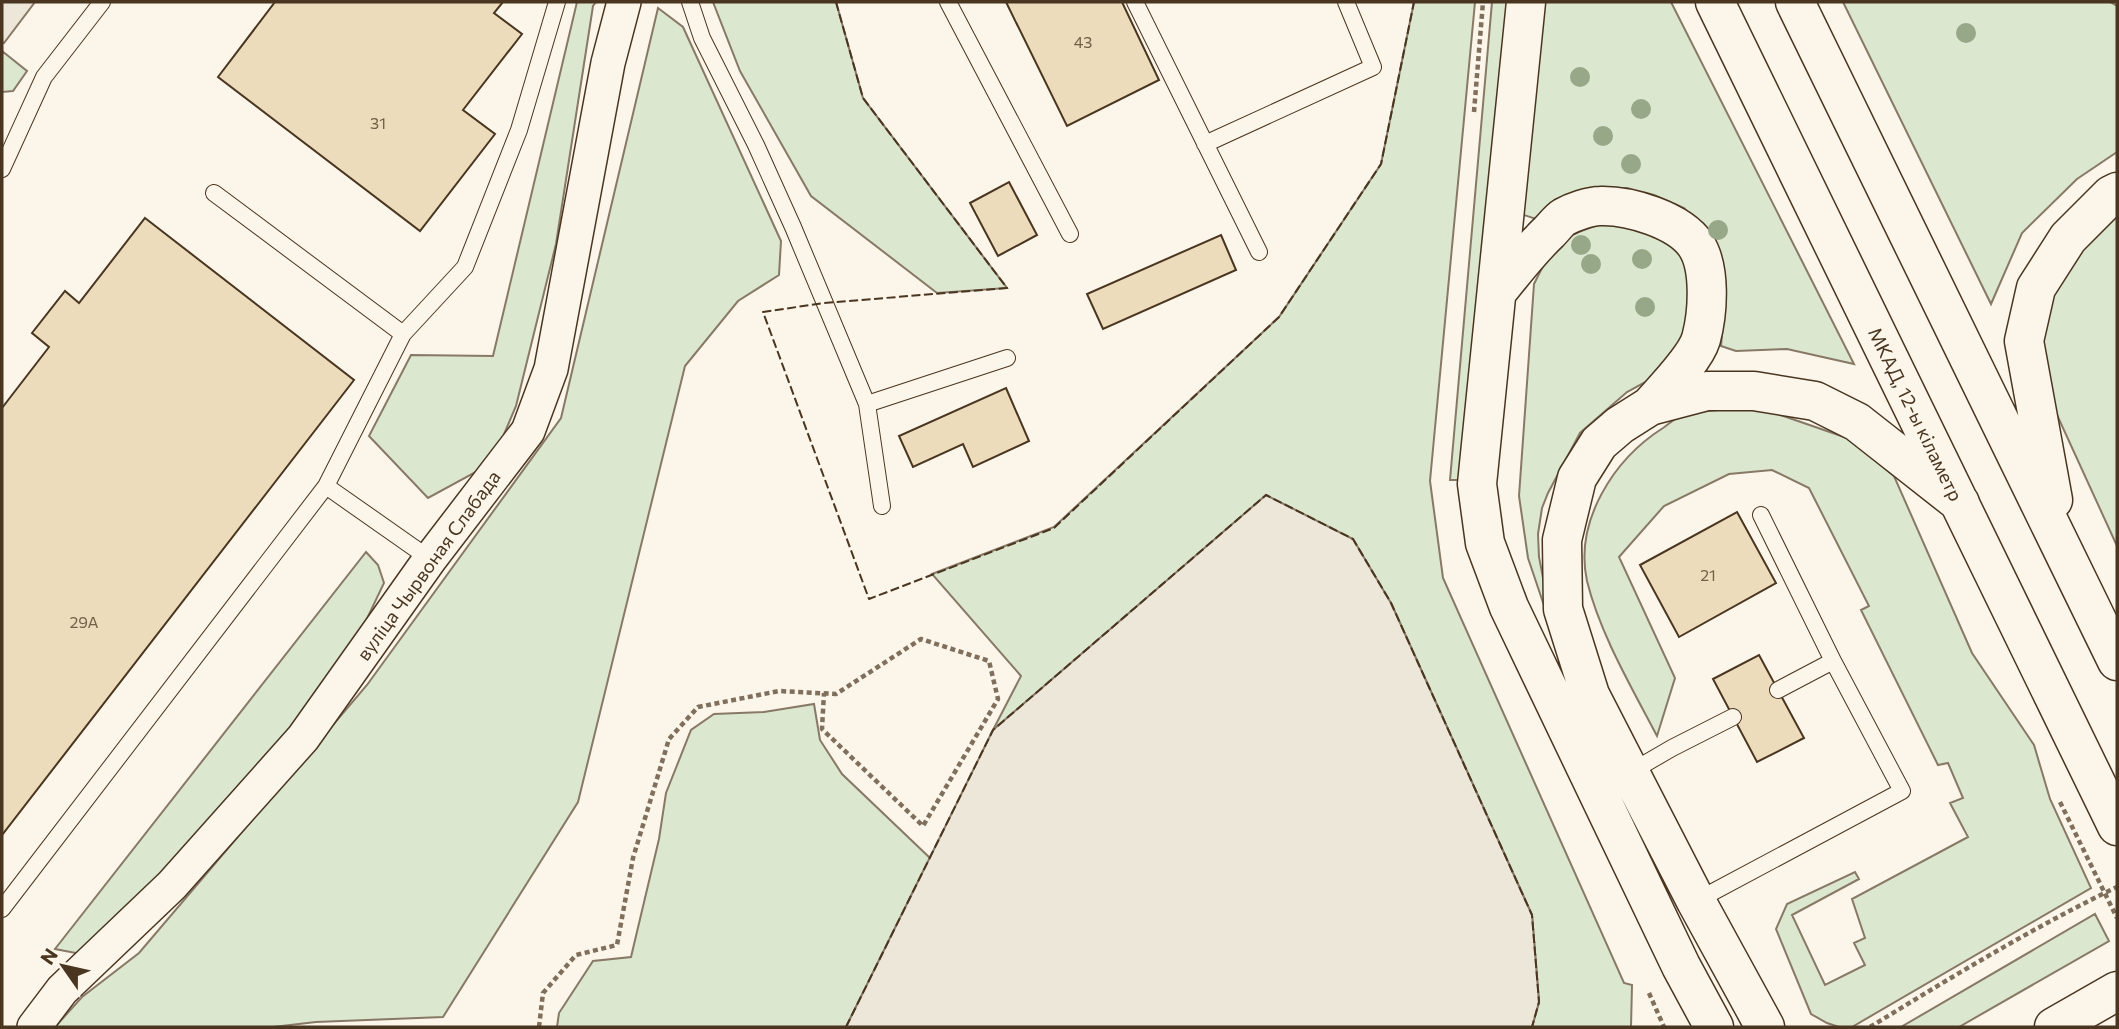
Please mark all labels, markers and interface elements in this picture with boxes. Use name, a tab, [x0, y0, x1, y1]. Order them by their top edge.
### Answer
house number: 43	[1074, 32, 1092, 51]
house number: 31	[370, 113, 386, 132]
street label: МКАД, 12-ы кіламетр	[1864, 323, 1968, 505]
street label: вуліца Чырвоная Слабада	[351, 466, 505, 664]
house number: 21	[1700, 565, 1716, 584]
house number: 29А	[69, 612, 99, 631]
north arrow	[28, 931, 98, 1001]
text: N	[35, 944, 62, 969]

